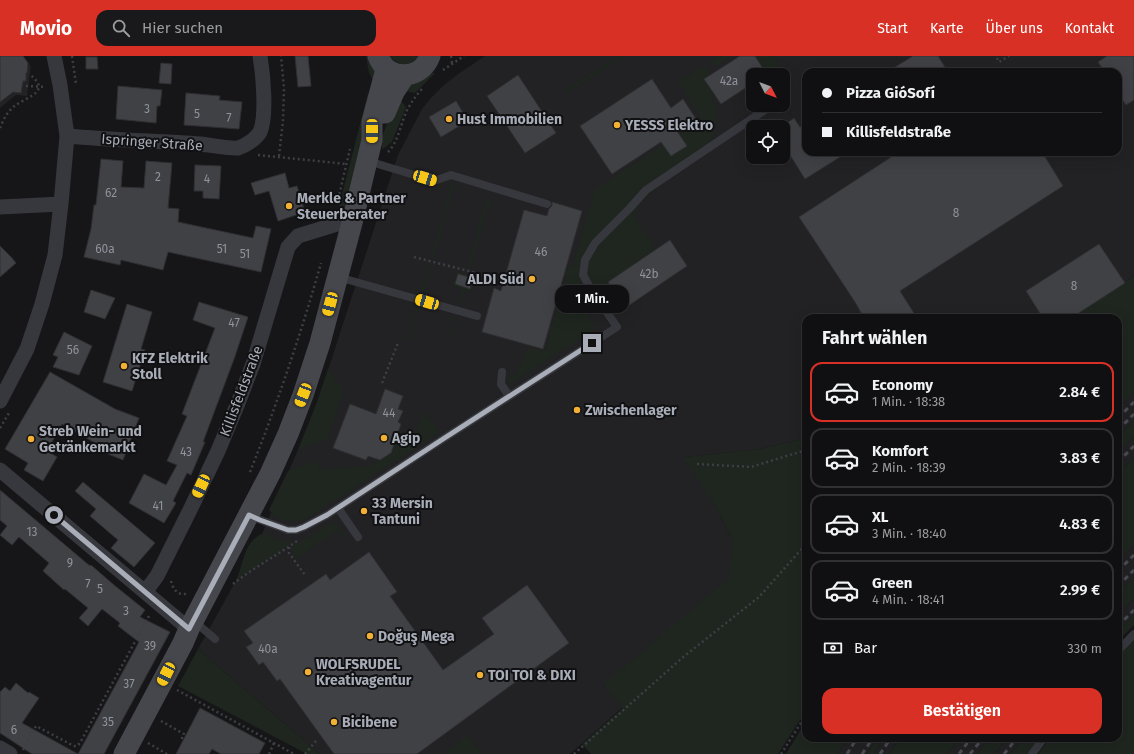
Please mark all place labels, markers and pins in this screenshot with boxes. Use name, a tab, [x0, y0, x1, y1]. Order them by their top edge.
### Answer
place label: Hust Immobilien	[457, 111, 562, 128]
marker: Hust Immobilien	[444, 114, 454, 124]
place label: YESSS Elektro	[624, 117, 713, 134]
marker: YESSS Elektro	[612, 120, 622, 130]
place label: Merkle & Partner Steuerberater	[297, 190, 406, 223]
marker: Merkle & Partner Steuerberater	[284, 201, 294, 211]
place label: ALDI Süd	[467, 271, 524, 288]
marker: ALDI Süd	[527, 274, 537, 284]
place label: KFZ Elektrik Stoll	[132, 350, 208, 383]
marker: KFZ Elektrik Stoll	[119, 361, 129, 371]
place label: Zwischenlager	[585, 402, 677, 419]
marker: Zwischenlager	[572, 405, 582, 415]
place label: Streb Wein- und Getränkemarkt	[39, 423, 142, 456]
place label: Agip	[391, 430, 420, 447]
marker: Agip	[379, 433, 389, 443]
marker: Streb Wein- und Getränkemarkt	[26, 434, 36, 444]
place label: 33 Mersin Tantuni	[371, 495, 433, 528]
marker: 33 Mersin Tantuni	[359, 506, 369, 516]
place label: Doğuş Mega	[378, 628, 455, 646]
marker: Doğuş Mega	[365, 631, 375, 641]
place label: WOLFSRUDEL Kreativagentur	[316, 656, 412, 689]
marker: WOLFSRUDEL Kreativagentur	[303, 667, 313, 677]
place label: TOI TOI & DIXI	[488, 667, 576, 684]
marker: TOI TOI & DIXI	[475, 670, 485, 680]
place label: Bicibene	[342, 714, 397, 731]
marker: Bicibene	[329, 717, 339, 727]

